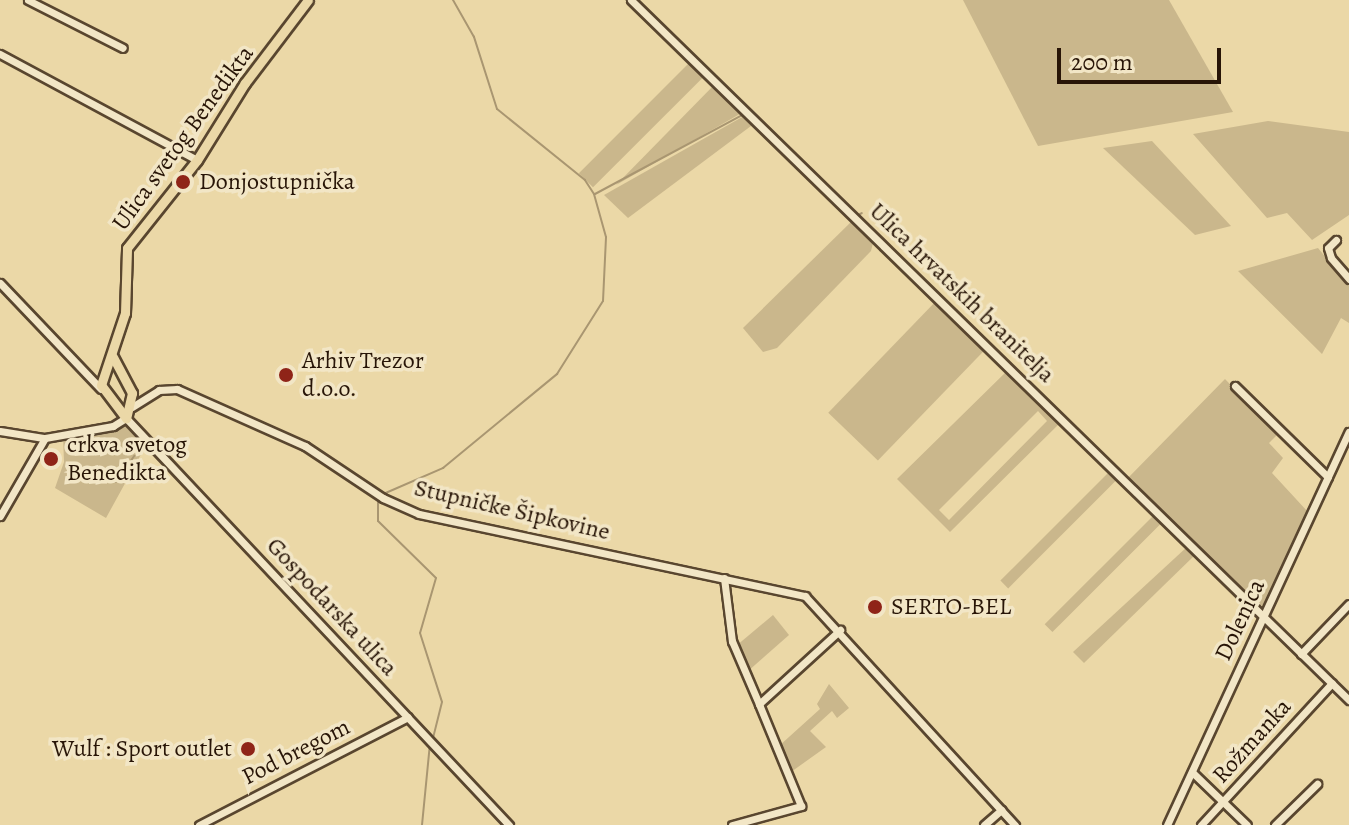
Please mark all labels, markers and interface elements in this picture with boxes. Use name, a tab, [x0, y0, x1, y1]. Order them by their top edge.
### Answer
scale bar	[1061, 32, 1225, 82]
street label: Ulica svetog Benedikta	[106, 40, 260, 236]
text: 200 m	[1071, 46, 1133, 78]
place label: Donjostupnička	[199, 168, 355, 196]
marker: Donjostupnička	[174, 173, 192, 191]
street label: Ulica hrvatskih branitelja	[863, 197, 1061, 389]
place label: Arhiv Trezor d.o.o.	[302, 347, 424, 403]
marker: Arhiv Trezor d.o.o.	[277, 366, 295, 384]
place label: crkva svetog Benedikta	[67, 431, 187, 487]
marker: crkva svetog Benedikta	[42, 450, 60, 468]
street label: Stupničke Šipkovine	[412, 474, 612, 546]
street label: Gospodarska ulica	[261, 532, 403, 682]
street label: Dolenica	[1209, 575, 1271, 665]
place label: SERTO-BEL	[891, 593, 1011, 621]
marker: SERTO-BEL	[866, 598, 884, 616]
street label: Rožmanka	[1207, 693, 1297, 789]
street label: Pod bregom	[237, 713, 355, 791]
place label: Wulf : Sport outlet	[52, 735, 232, 763]
marker: Wulf : Sport outlet	[239, 740, 257, 758]

